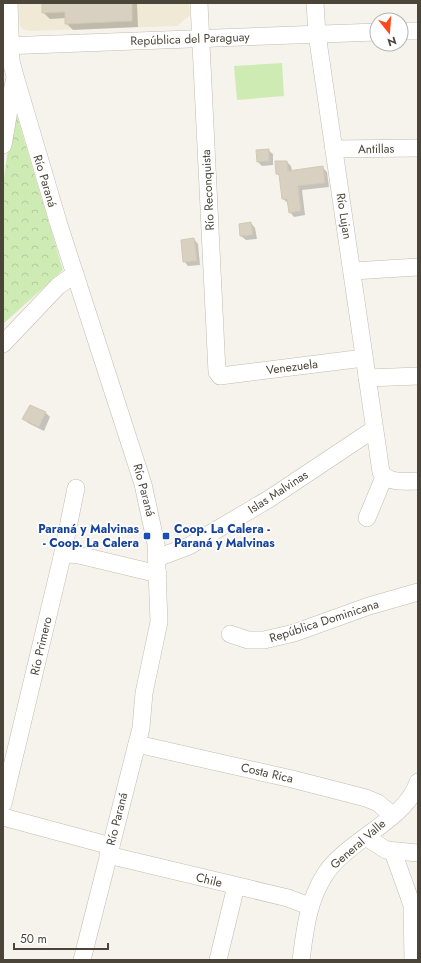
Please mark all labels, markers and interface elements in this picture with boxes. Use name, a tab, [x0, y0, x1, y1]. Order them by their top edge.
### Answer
north arrow	[369, 12, 409, 52]
street label: República del Paraguay	[130, 28, 251, 50]
text: N	[385, 33, 398, 50]
street label: Antillas	[358, 140, 394, 158]
street label: Río Reconquista	[197, 149, 219, 231]
street label: Río Paraná	[28, 153, 62, 210]
street label: Río Lujan	[331, 192, 357, 240]
street label: Venezuela	[265, 355, 319, 379]
street label: Río Paraná	[128, 462, 160, 519]
street label: Islas Malvinas	[244, 466, 312, 518]
place label: Paraná y Malvinas - Coop. La Calera	[38, 520, 140, 552]
place label: Coop. La Calera - Paraná y Malvinas	[174, 520, 275, 552]
marker: Paraná y Malvinas - Coop. La Calera	[142, 531, 152, 541]
marker: Coop. La Calera - Paraná y Malvinas	[161, 531, 171, 541]
street label: República Dominicana	[267, 595, 381, 647]
street label: Río Primero	[26, 615, 57, 677]
street label: Costa Rica	[239, 758, 295, 788]
street label: Río Paraná	[102, 790, 132, 847]
street label: General Valle	[326, 815, 390, 873]
street label: Chile	[194, 868, 224, 892]
scale bar	[14, 925, 108, 951]
text: 50 m	[20, 930, 47, 948]

